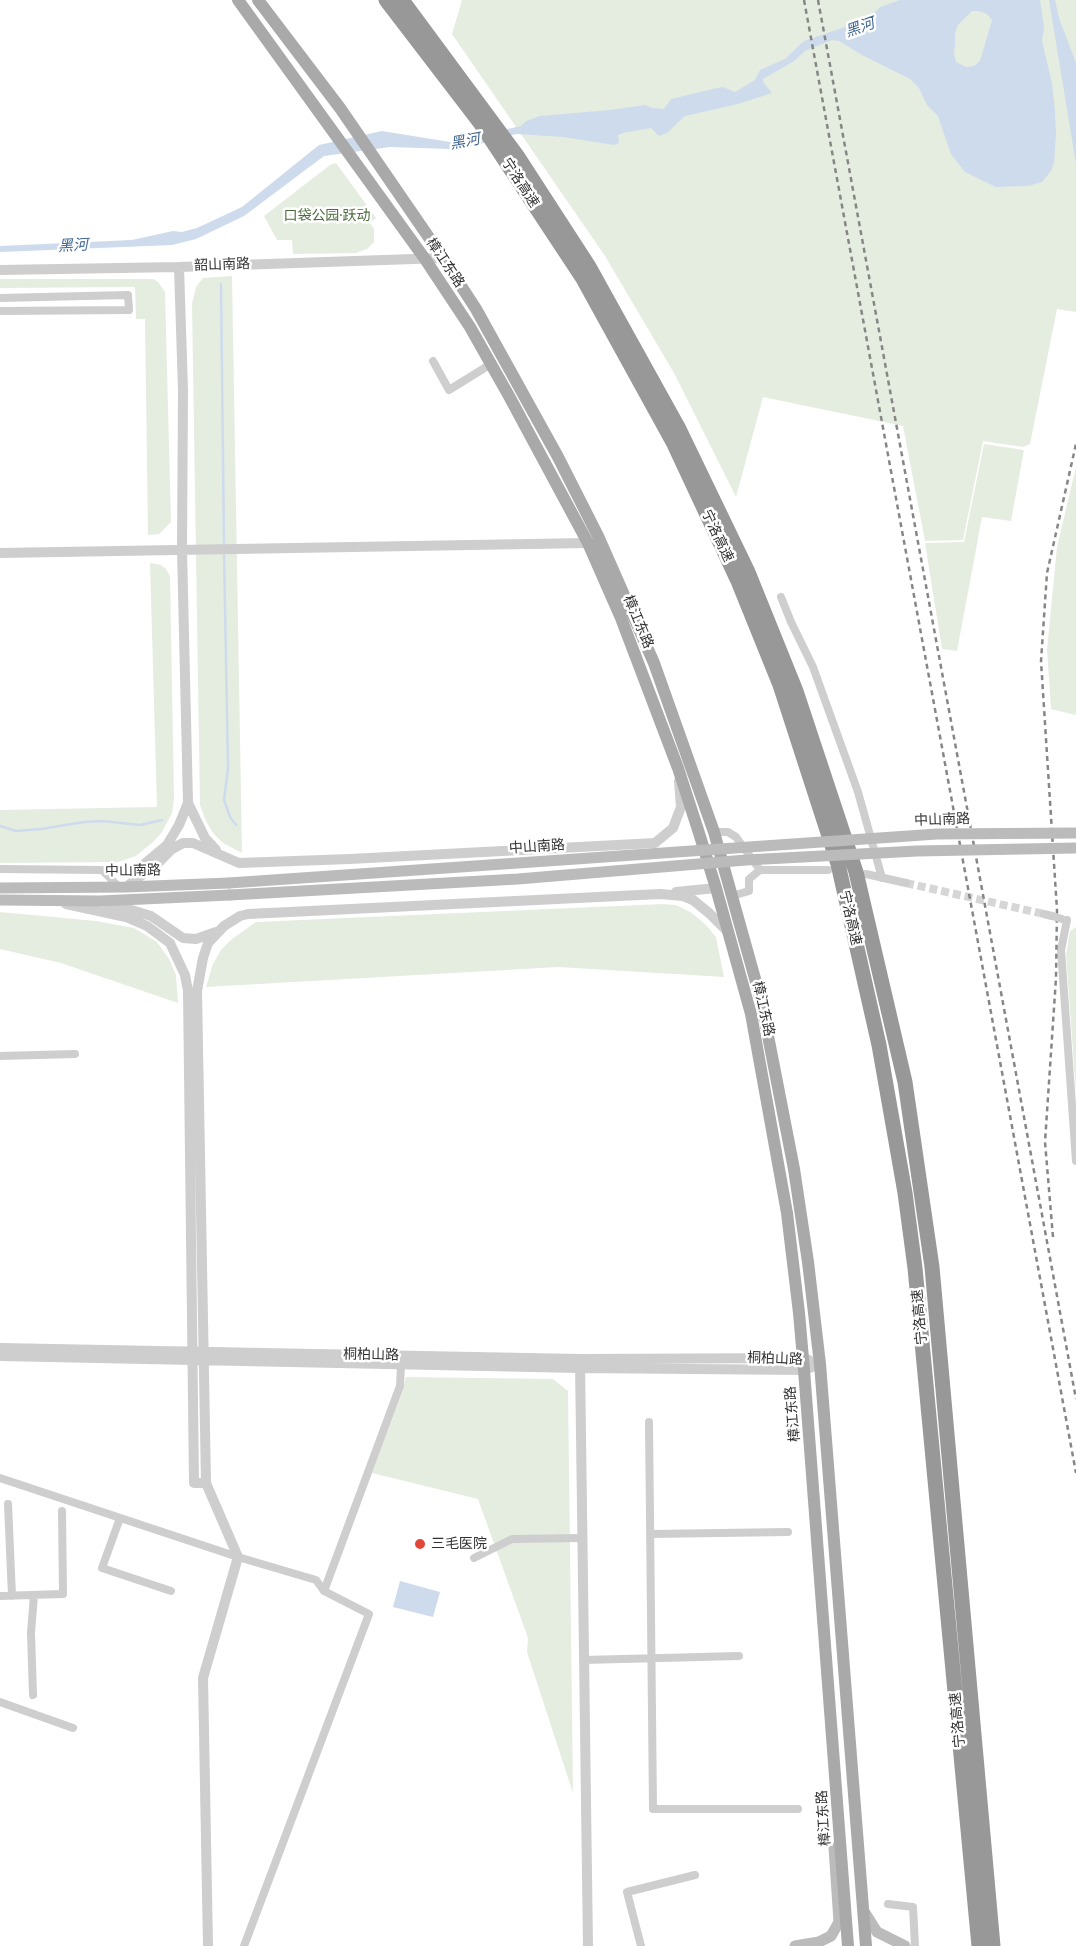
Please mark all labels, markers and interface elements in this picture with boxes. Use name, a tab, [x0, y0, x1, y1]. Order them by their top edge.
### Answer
water label: 黑河	[843, 15, 877, 41]
water label: 黑河	[449, 131, 481, 153]
street label: 宁洛高速	[498, 155, 542, 211]
park label: 口袋公园·跃动	[284, 208, 370, 224]
street label: 樟江东路	[422, 235, 468, 291]
water label: 黑河	[58, 236, 88, 256]
street label: 韶山南路	[194, 256, 250, 274]
street label: 宁洛高速	[698, 507, 736, 565]
street label: 樟江东路	[619, 593, 657, 651]
street label: 中山南路	[914, 811, 970, 829]
street label: 中山南路	[508, 837, 566, 857]
street label: 中山南路	[105, 862, 161, 880]
street label: 宁洛高速	[836, 889, 864, 947]
street label: 樟江东路	[749, 980, 777, 1038]
street label: 宁洛高速	[909, 1288, 931, 1346]
street label: 桐柏山路	[343, 1346, 399, 1364]
street label: 桐柏山路	[747, 1350, 803, 1368]
street label: 樟江东路	[782, 1385, 804, 1443]
place label: 三毛医院	[431, 1536, 487, 1552]
marker: 三毛医院	[413, 1537, 427, 1551]
street label: 宁洛高速	[947, 1691, 969, 1749]
street label: 樟江东路	[814, 1789, 834, 1847]

